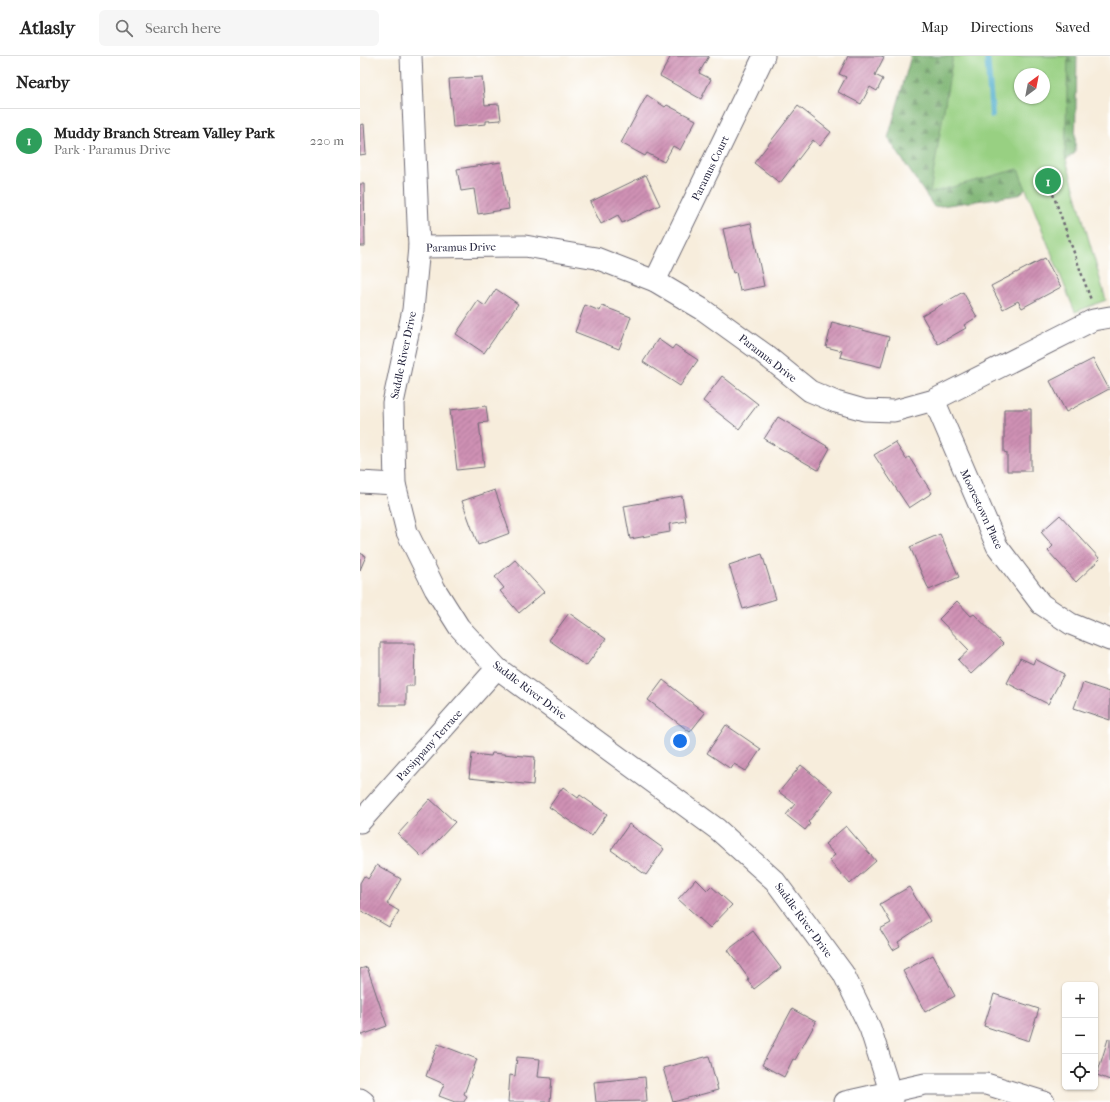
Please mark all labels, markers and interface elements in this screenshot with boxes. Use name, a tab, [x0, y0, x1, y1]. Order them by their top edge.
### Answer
search box	[99, 10, 379, 46]
text: Atlasly	[20, 17, 75, 39]
icon: search	[113, 17, 135, 39]
text: Search here	[145, 19, 221, 37]
text: Map	[921, 19, 948, 36]
text: Directions	[970, 19, 1033, 36]
text: Saved	[1055, 19, 1090, 36]
north arrow	[1014, 68, 1050, 104]
text: Nearby	[16, 72, 70, 92]
text: Muddy Branch Stream Valley Park	[54, 124, 275, 142]
text: 1	[27, 133, 31, 148]
text: 220 m	[310, 133, 344, 148]
street label: Paramus Court	[689, 133, 732, 203]
text: Park · Paramus Drive	[54, 142, 171, 157]
pin: 1	[1035, 166, 1061, 196]
street label: Paramus Drive	[426, 240, 497, 255]
street label: Saddle River Drive	[388, 310, 419, 400]
street label: Paramus Drive	[736, 332, 800, 385]
street label: Moorestown Place	[957, 467, 1006, 552]
street label: Saddle River Drive	[490, 658, 570, 723]
street label: Parsippany Terrace	[394, 707, 465, 784]
your location	[670, 731, 690, 751]
street label: Saddle River Drive	[772, 880, 835, 961]
map controls	[1062, 982, 1098, 1090]
button: +	[1062, 982, 1098, 1018]
button: −	[1062, 1018, 1098, 1054]
button: locate	[1062, 1054, 1098, 1090]

